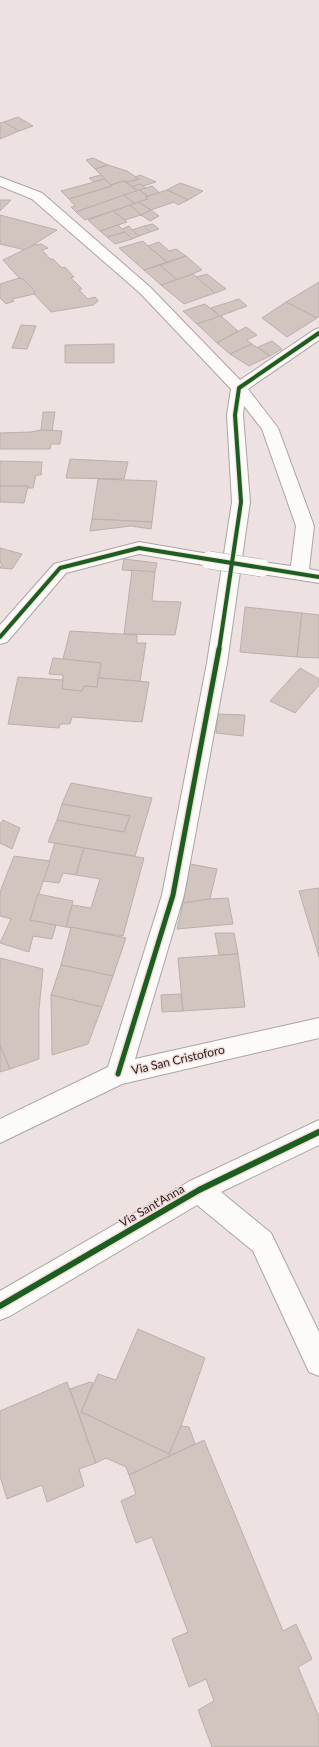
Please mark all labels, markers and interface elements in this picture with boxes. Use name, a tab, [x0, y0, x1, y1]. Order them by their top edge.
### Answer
street label: Via San Cristoforo	[130, 1041, 226, 1078]
street label: Via Sant'Anna	[117, 1181, 187, 1230]

